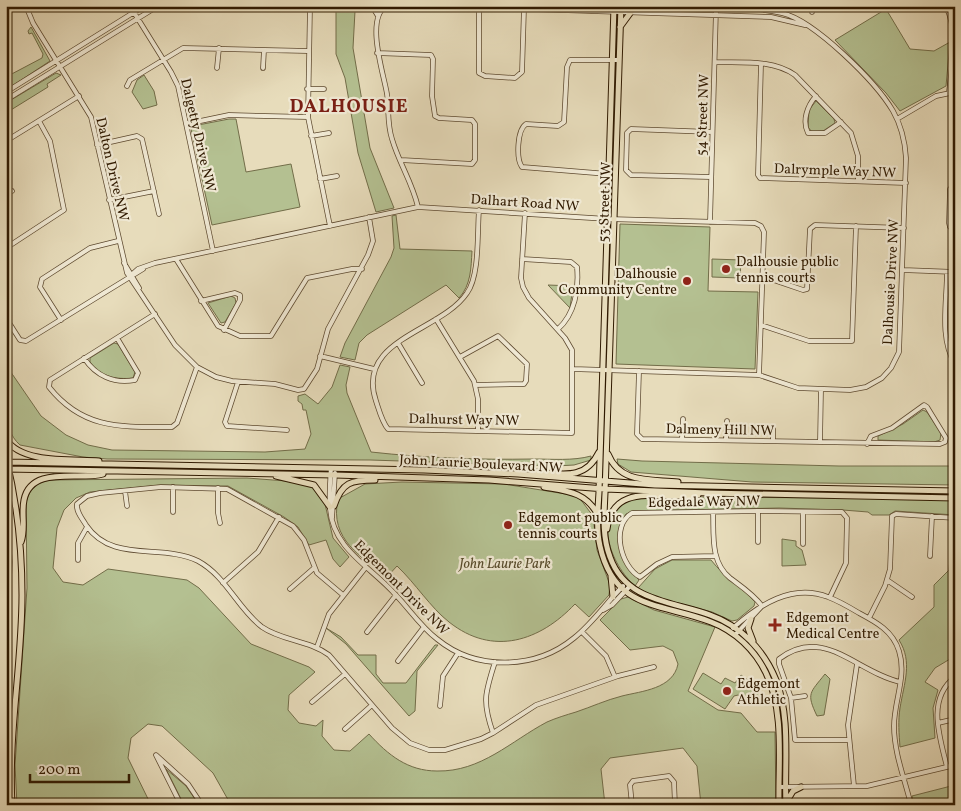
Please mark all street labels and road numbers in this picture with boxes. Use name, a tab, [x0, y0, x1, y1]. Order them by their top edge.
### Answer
street label: 54 Street NW	[693, 74, 714, 156]
street label: Dalgetty Drive NW	[175, 77, 220, 194]
street label: Dalton Drive NW	[90, 115, 133, 223]
street label: Dalrymple Way NW	[774, 160, 896, 183]
street label: 53 Street NW	[595, 161, 616, 243]
street label: Dalhart Road NW	[470, 190, 580, 217]
street label: Dalhousie Drive NW	[879, 219, 904, 346]
street label: Dalhurst Way NW	[408, 410, 520, 431]
street label: Dalmeny Hill NW	[666, 420, 774, 441]
street label: John Laurie Boulevard NW	[399, 451, 563, 478]
street label: Edgedale Way NW	[648, 492, 760, 513]
street label: Edgemont Drive NW	[349, 536, 453, 640]

